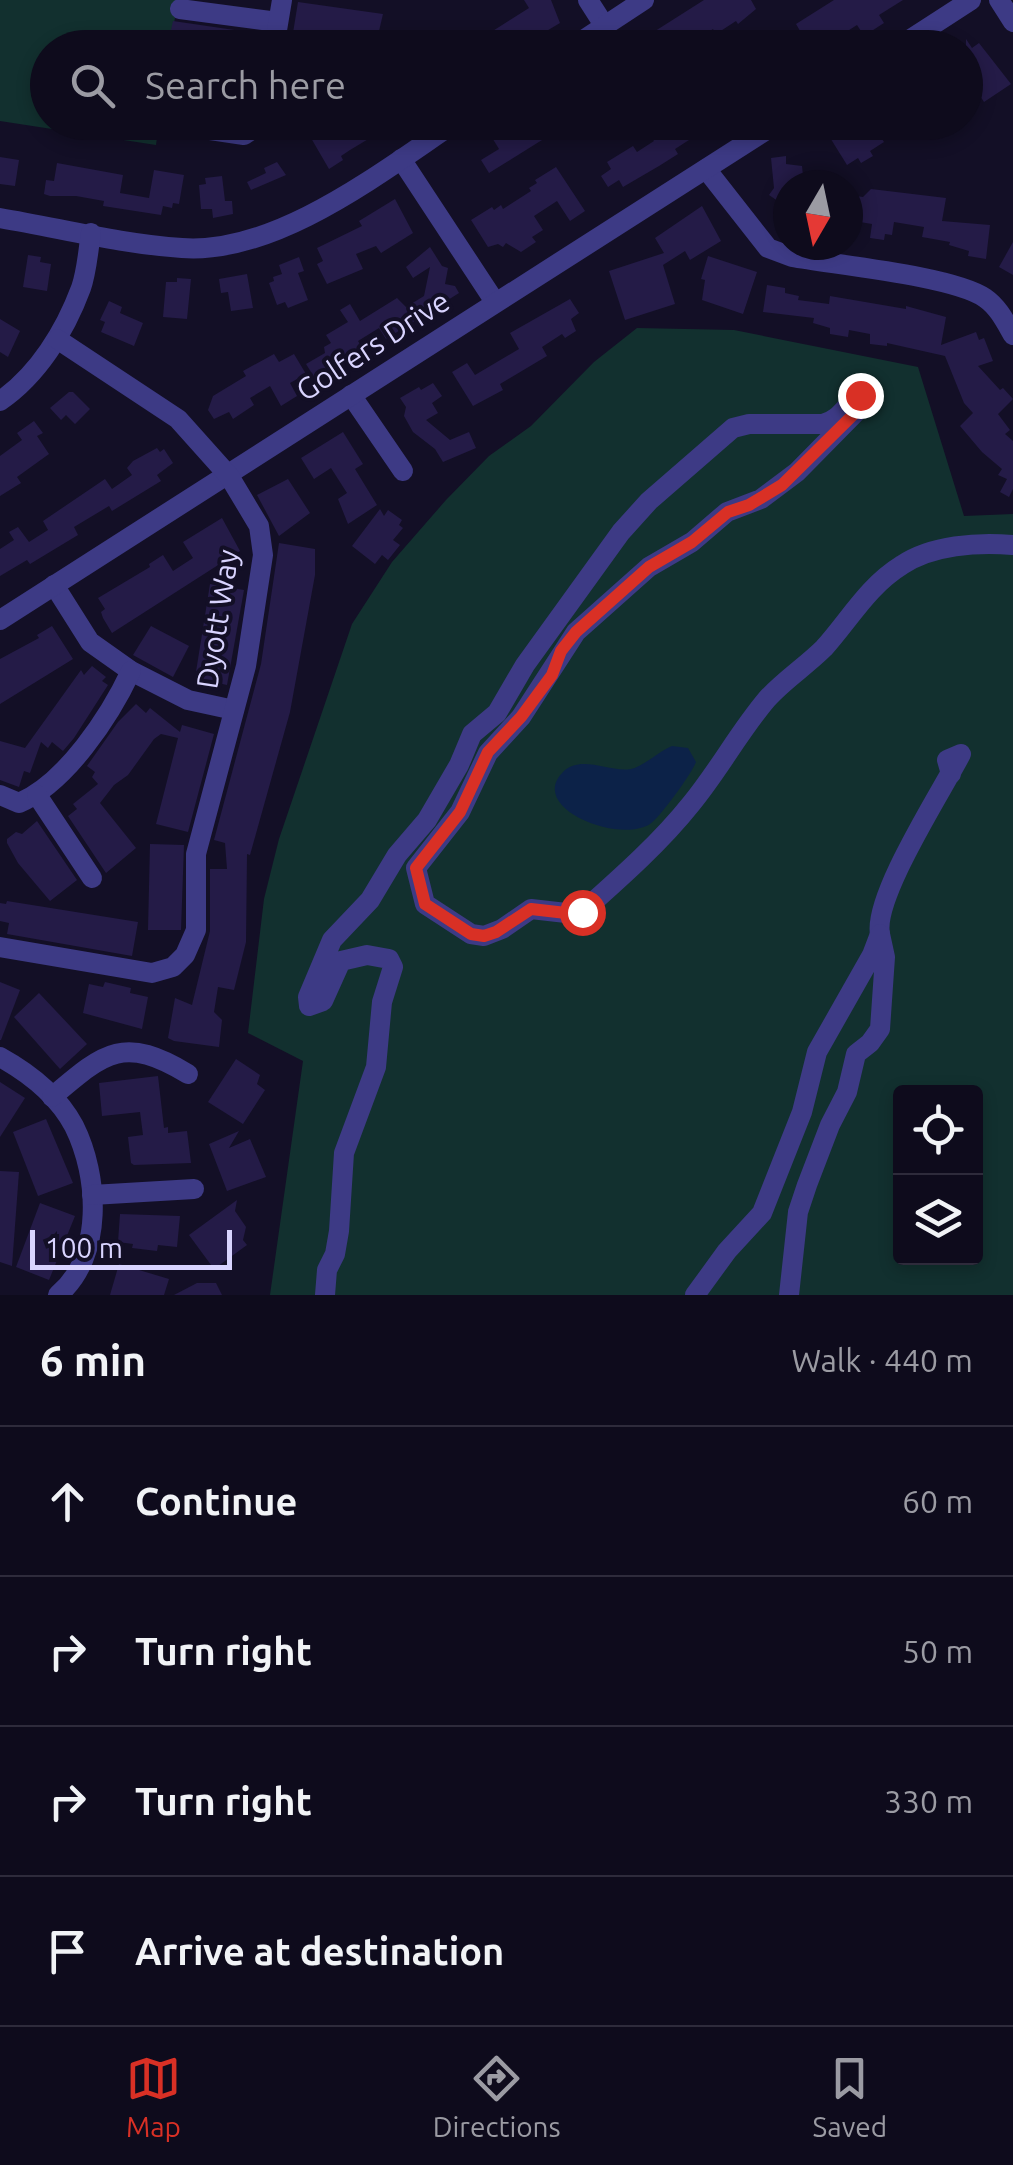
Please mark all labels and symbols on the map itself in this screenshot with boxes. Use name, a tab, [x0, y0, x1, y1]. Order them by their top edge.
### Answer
north arrow	[773, 170, 863, 260]
street label: Golfers Drive	[290, 283, 455, 407]
route end	[838, 373, 884, 419]
street label: Dyott Way	[189, 547, 245, 691]
route start	[560, 890, 606, 936]
scale bar	[30, 1225, 232, 1270]

